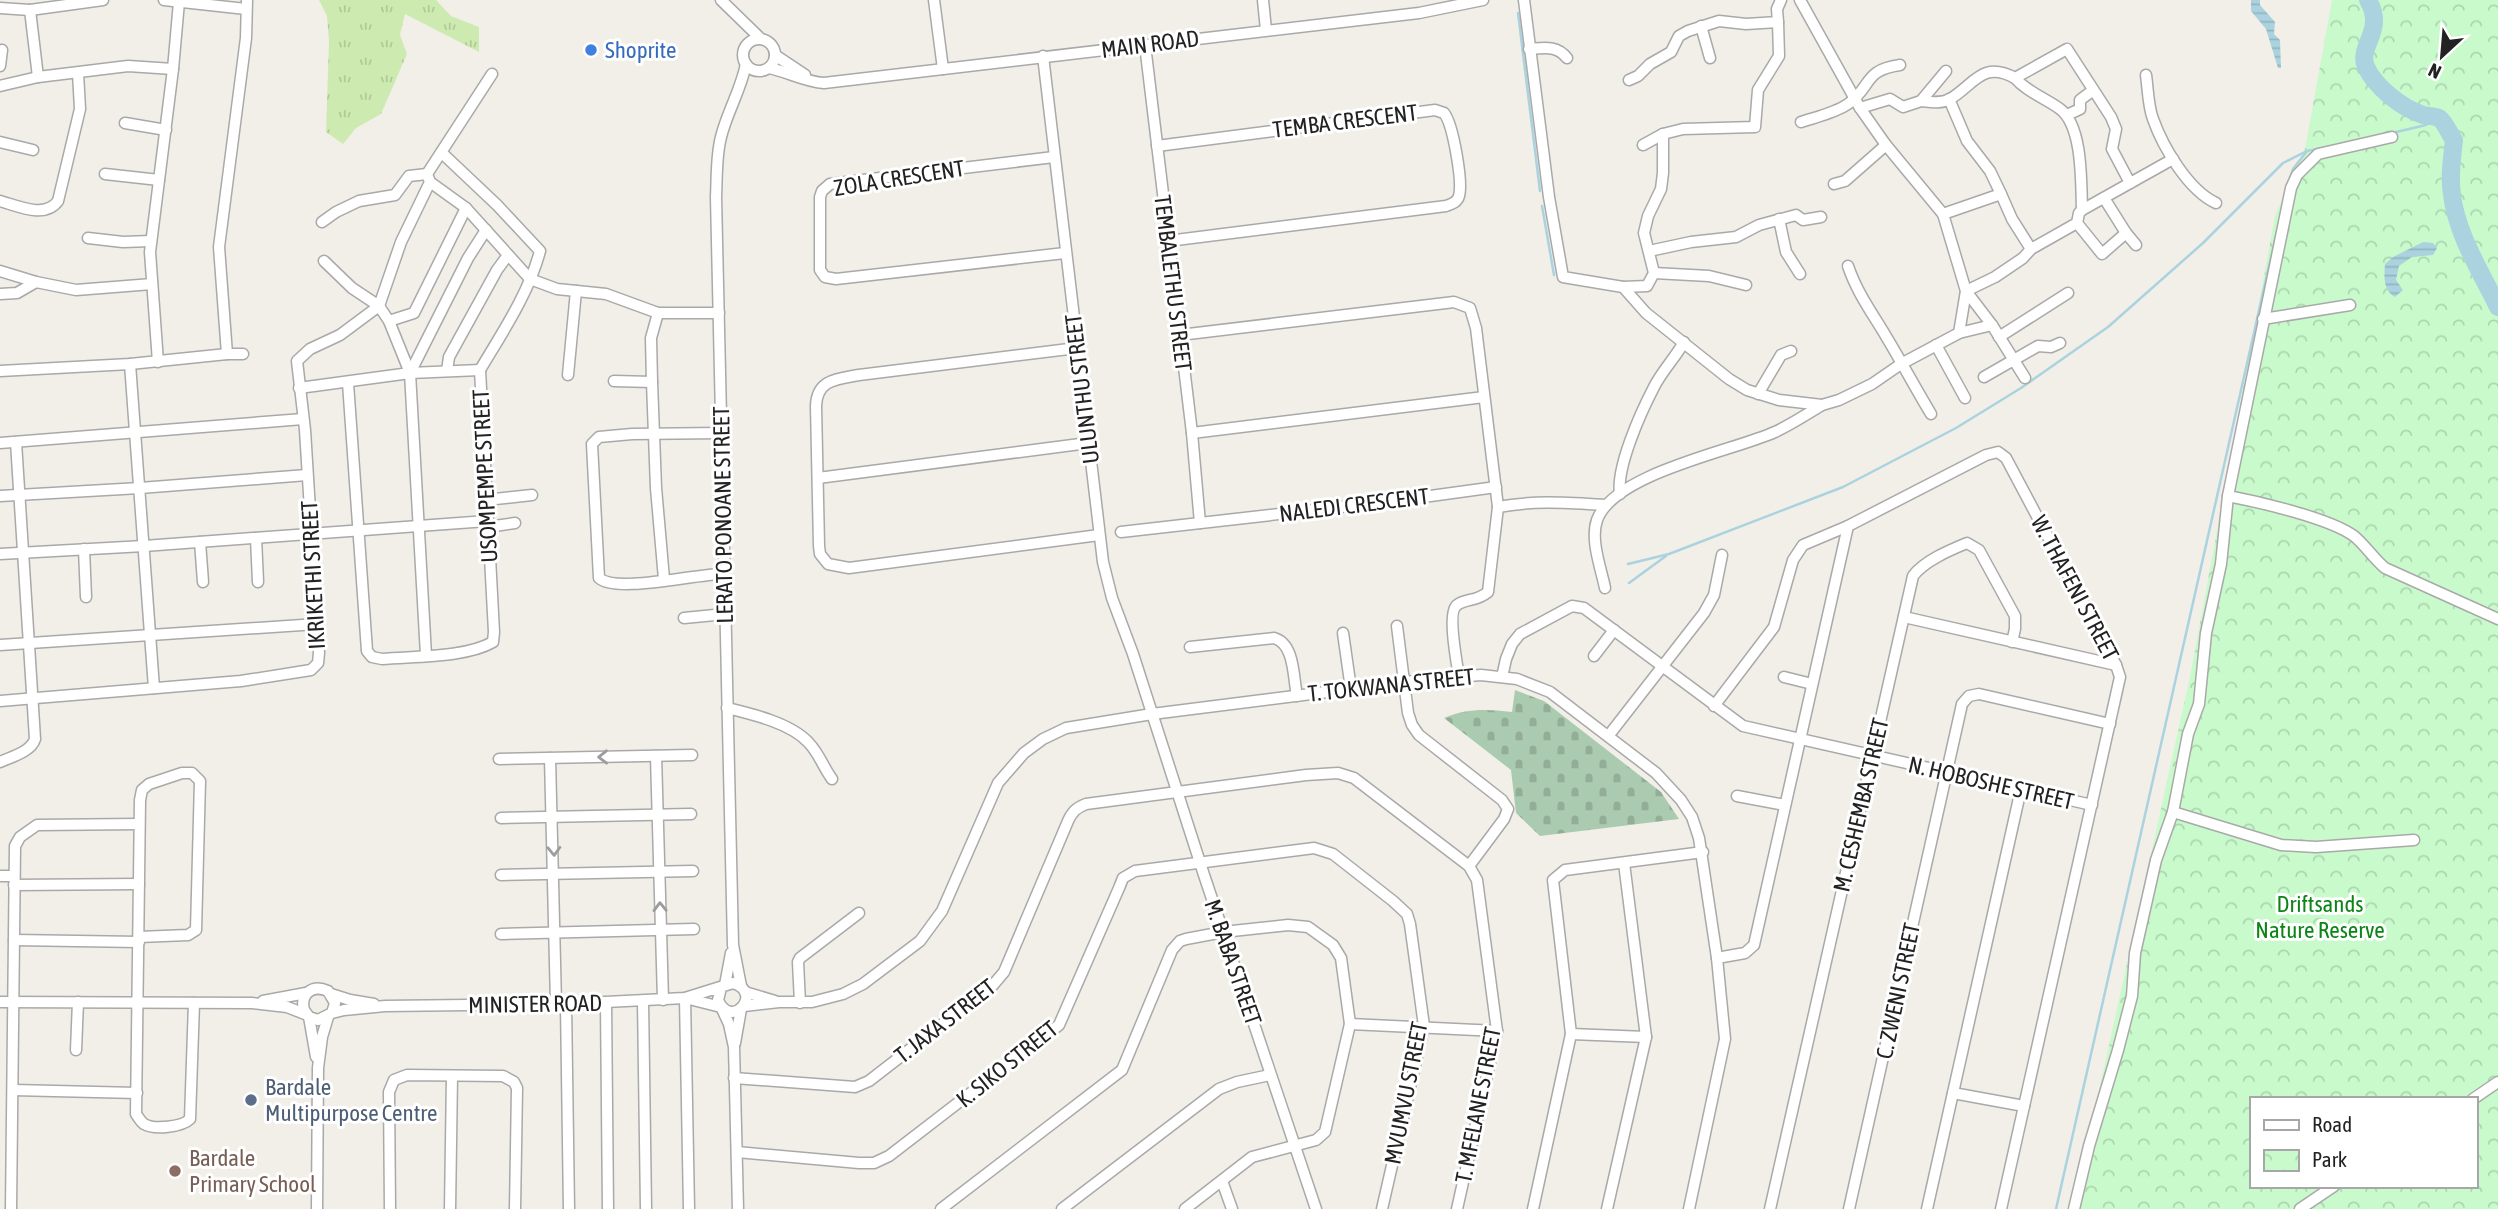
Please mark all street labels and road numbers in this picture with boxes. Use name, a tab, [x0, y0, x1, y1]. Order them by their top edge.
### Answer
street label: MAIN ROAD	[1100, 25, 1200, 63]
street label: TEMBA CRESCENT	[1271, 99, 1419, 143]
street label: ZOLA CRESCENT	[832, 155, 966, 201]
street label: TEMBALETHU STREET	[1149, 193, 1197, 373]
street label: ULUNTHU STREET	[1060, 313, 1104, 465]
street label: USOMPEMPE STREET	[467, 389, 503, 563]
street label: LERATO PONOANE STREET	[708, 406, 738, 624]
street label: NALEDI CRESCENT	[1278, 483, 1430, 527]
street label: IKRIKETHI STREET	[296, 500, 330, 650]
street label: W. THAFENI STREET	[2026, 511, 2124, 665]
street label: T. TOKWANA STREET	[1307, 663, 1475, 707]
street label: M. CESHEMBA STREET	[1828, 716, 1894, 894]
street label: N. HOBOSHE STREET	[1906, 751, 2076, 815]
street label: M. BABA STREET	[1199, 896, 1267, 1028]
street label: C. ZWENI STREET	[1871, 921, 1925, 1061]
street label: T. JAXA STREET	[890, 974, 1000, 1068]
street label: MINISTER ROAD	[468, 990, 602, 1018]
street label: K. SIKO STREET	[951, 1015, 1063, 1113]
street label: MVUMVU STREET	[1379, 1020, 1433, 1166]
street label: T. MFELANE STREET	[1450, 1025, 1506, 1185]

